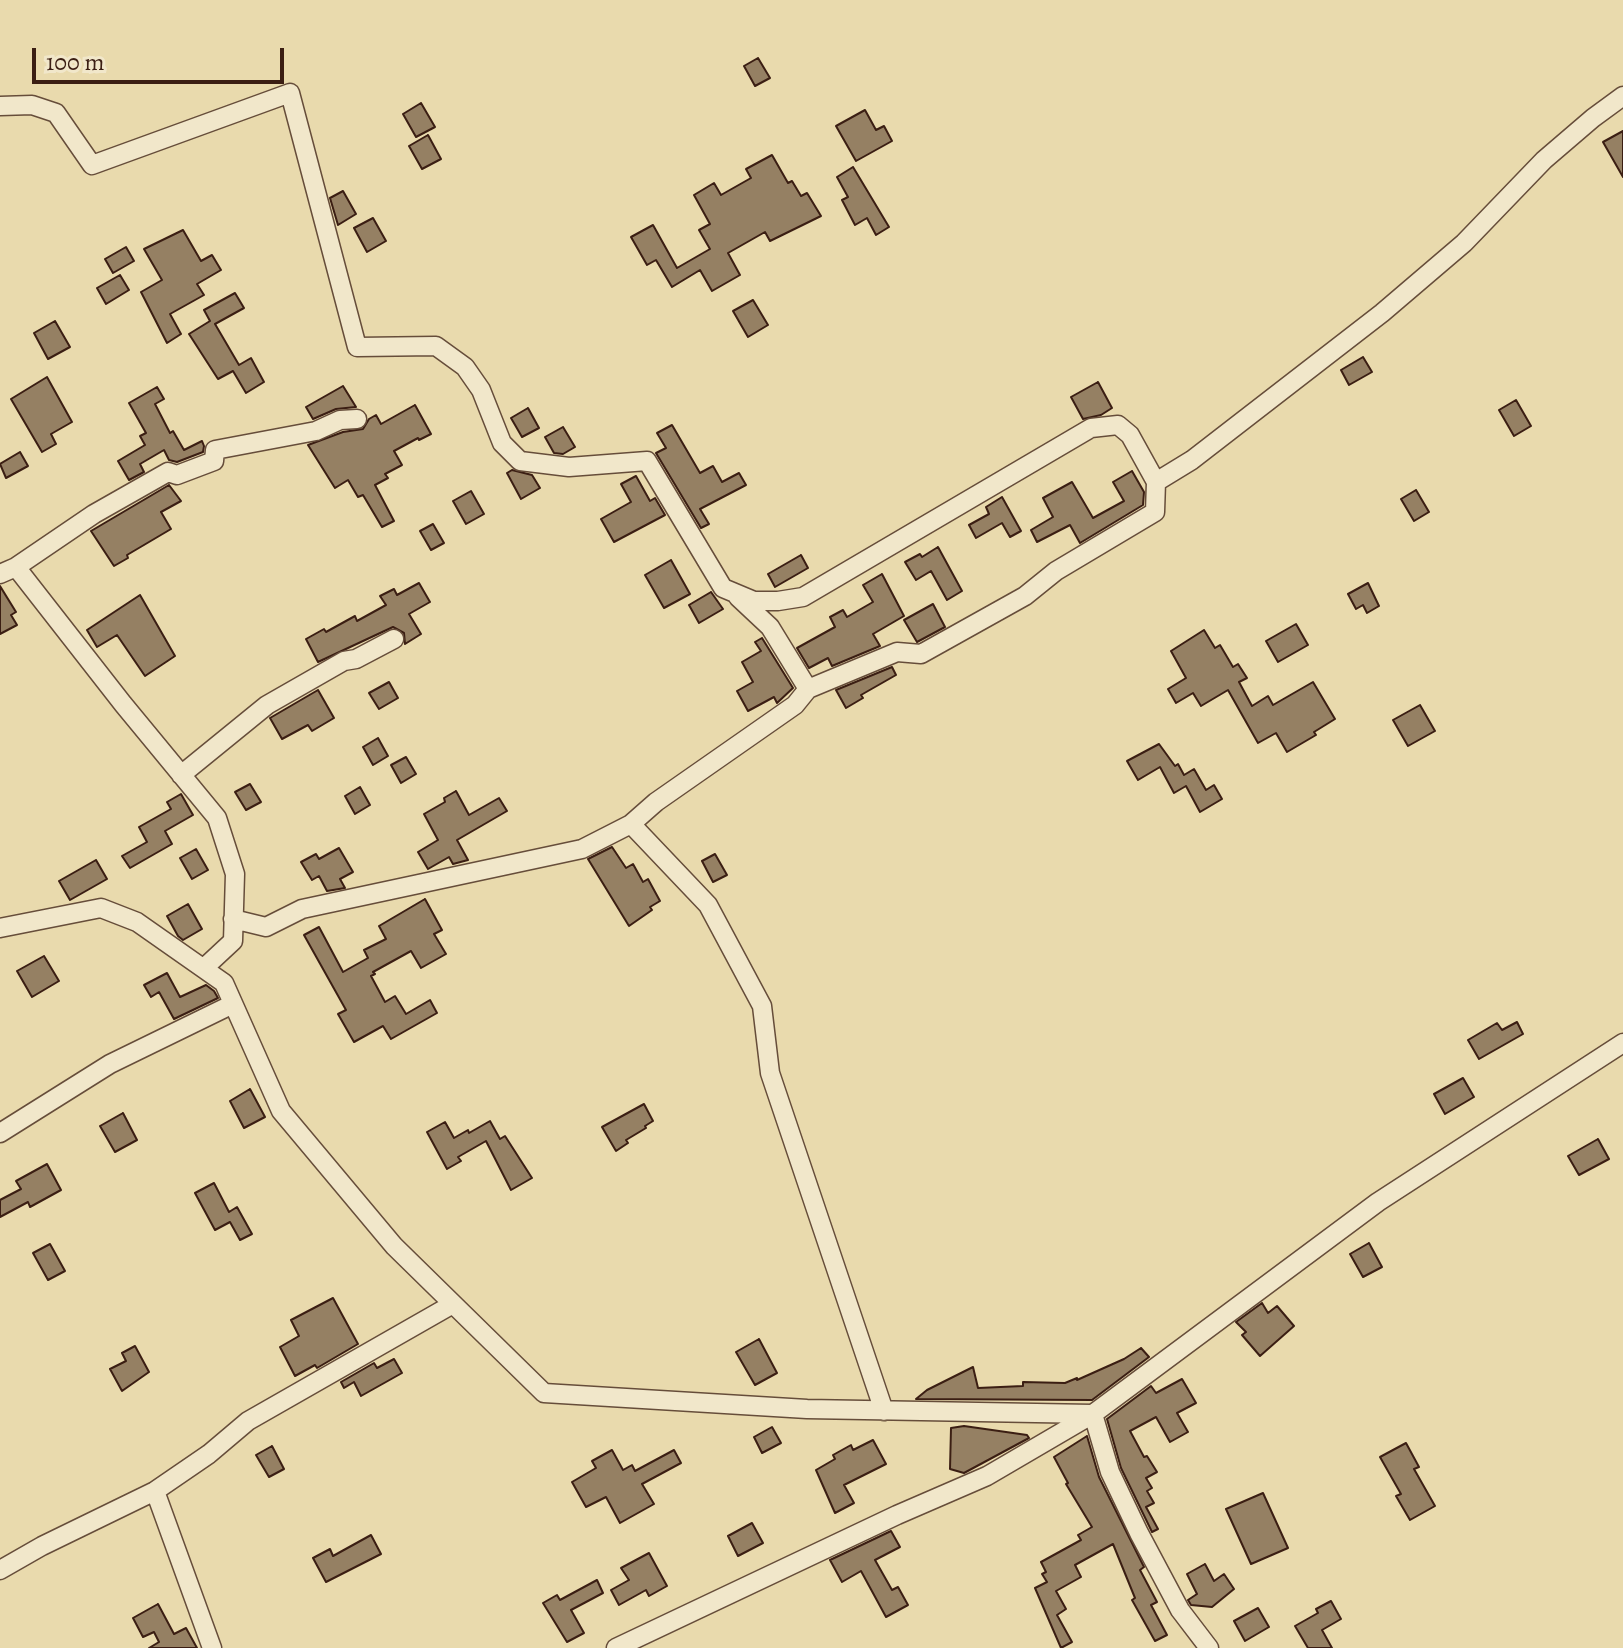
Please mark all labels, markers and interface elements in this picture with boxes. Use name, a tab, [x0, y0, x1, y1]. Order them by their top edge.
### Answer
scale bar	[36, 32, 288, 82]
text: 100 m	[46, 46, 105, 78]

